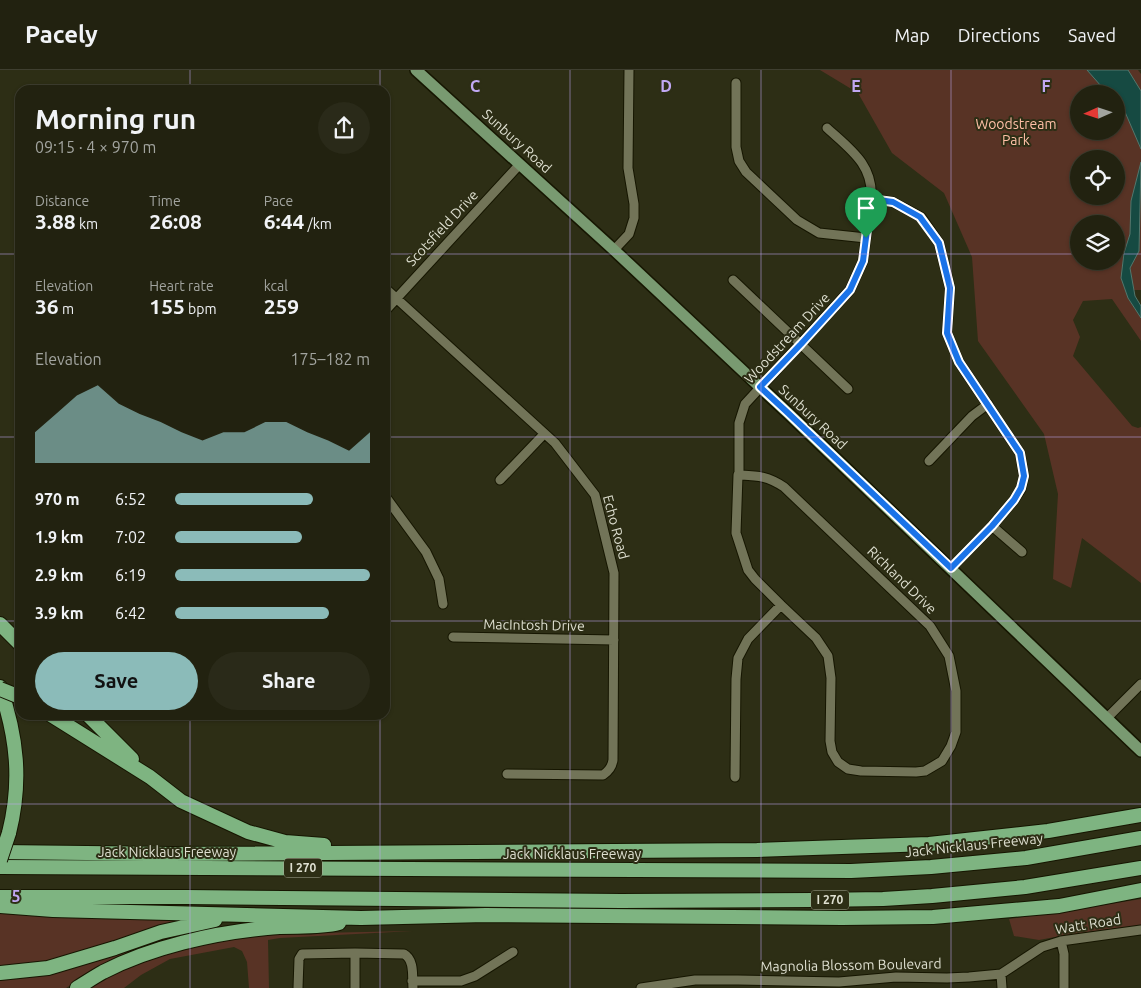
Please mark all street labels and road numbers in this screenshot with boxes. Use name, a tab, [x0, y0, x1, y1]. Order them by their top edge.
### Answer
street label: Sunbury Road	[479, 106, 555, 176]
street label: Scotsfield Drive	[403, 187, 481, 269]
street label: Woodstream Drive	[741, 290, 833, 386]
street label: Sunbury Road	[776, 381, 850, 453]
street label: Echo Road	[600, 493, 632, 561]
street label: Richland Drive	[864, 543, 940, 617]
street label: MacIntosh Drive	[483, 616, 585, 634]
street label: Jack Nicklaus Freeway	[904, 830, 1044, 860]
street label: Jack Nicklaus Freeway	[98, 844, 237, 860]
street label: Jack Nicklaus Freeway	[503, 846, 642, 862]
road number: I 270	[284, 858, 322, 878]
road number: I 270	[811, 890, 849, 910]
street label: Watt Road	[1054, 911, 1122, 937]
street label: Magnolia Blossom Boulevard	[760, 955, 942, 975]

